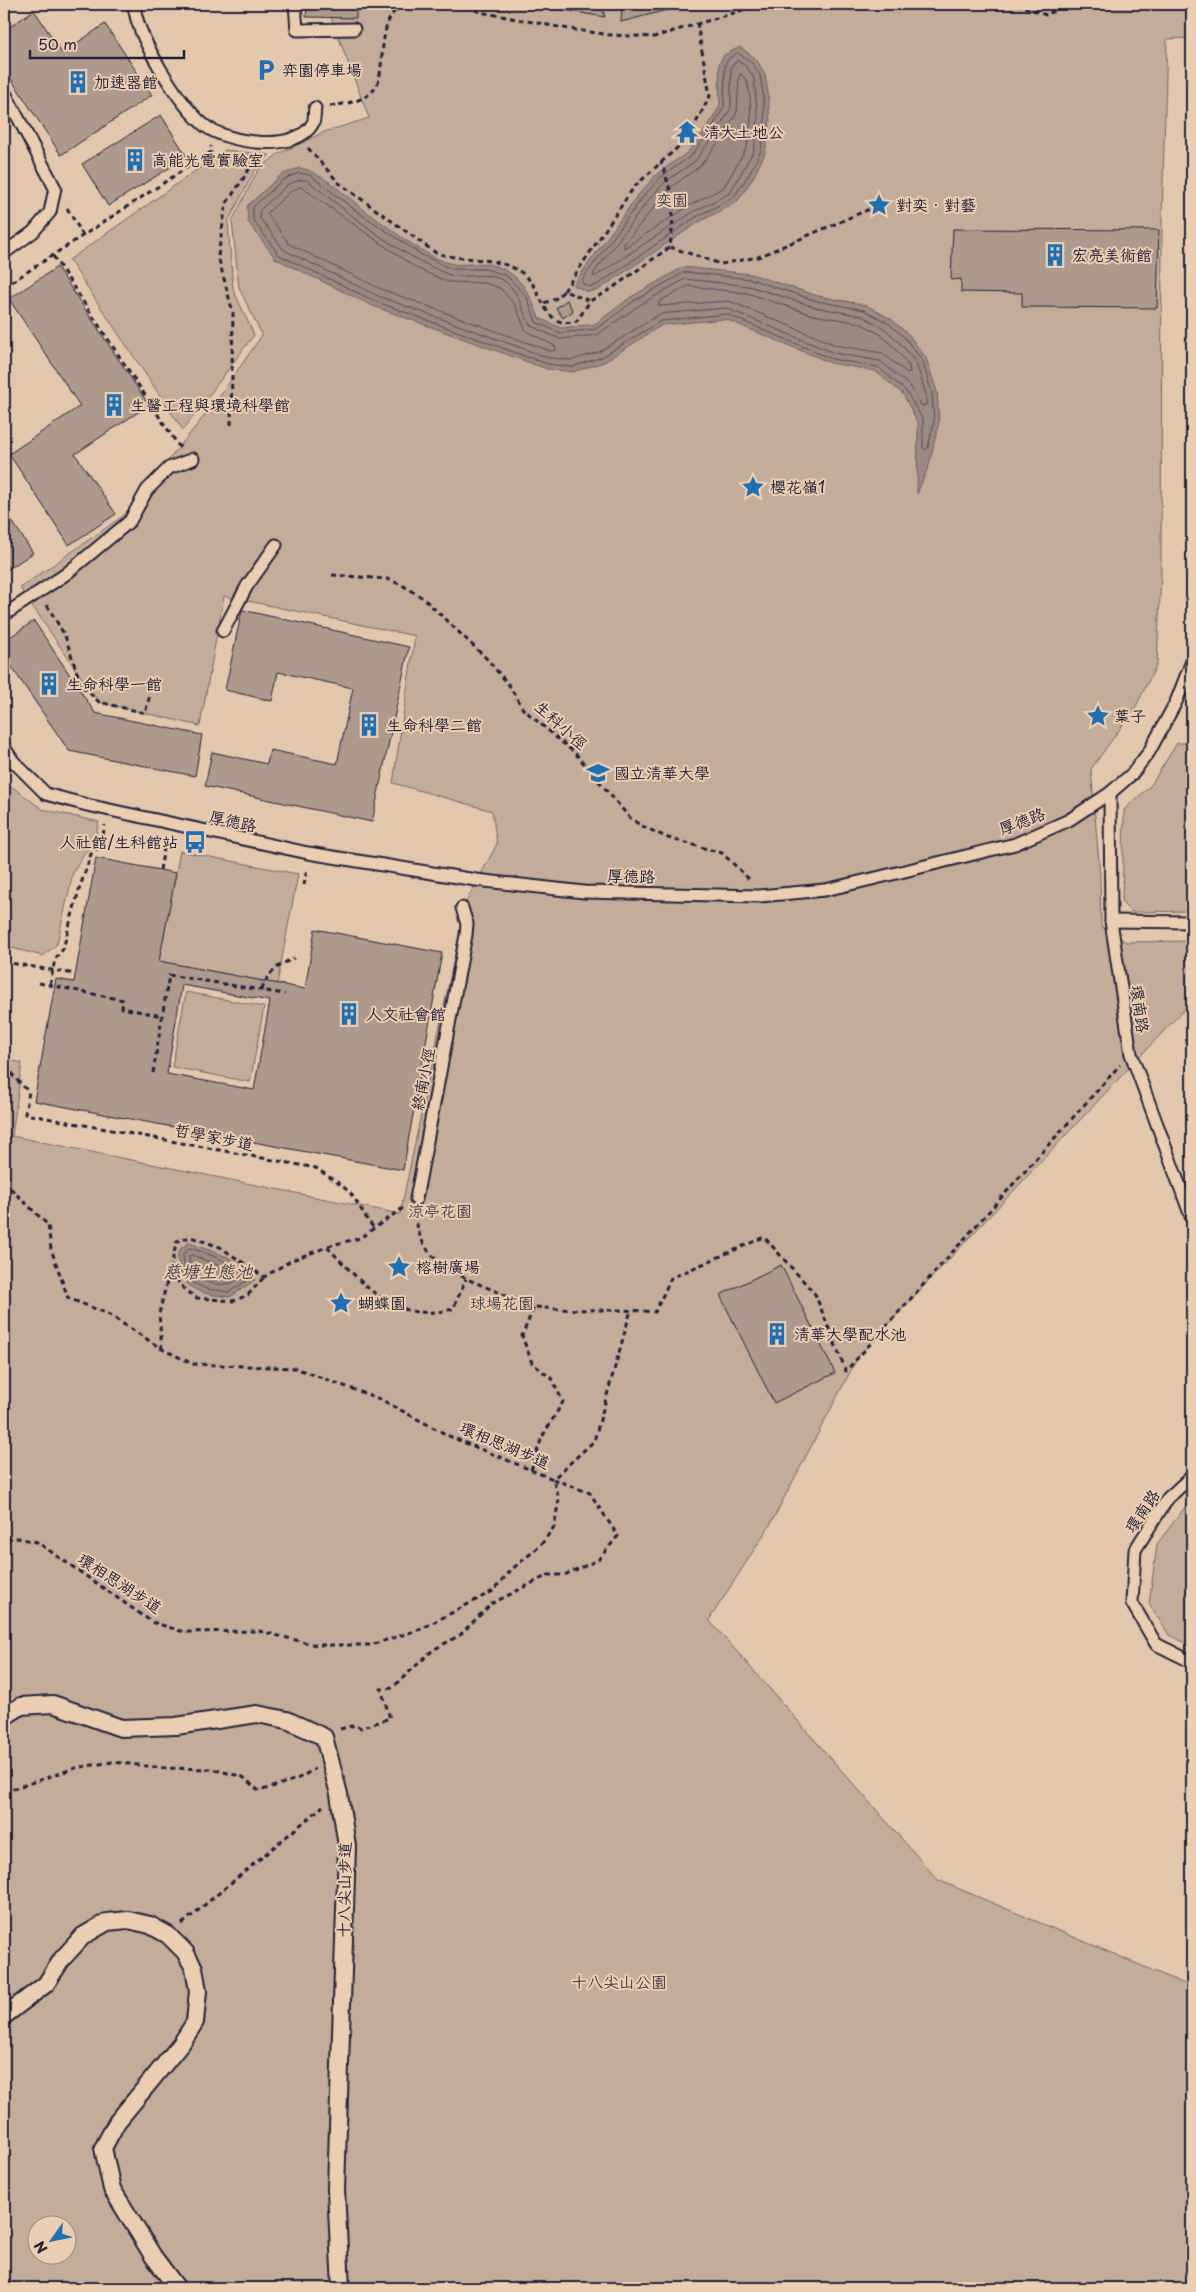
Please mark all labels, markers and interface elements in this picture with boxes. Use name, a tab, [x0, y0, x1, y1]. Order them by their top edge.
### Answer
scale bar	[30, 28, 184, 60]
text: 50 m	[38, 32, 77, 55]
parking icon: 弈園停車場	[253, 57, 279, 83]
place label: 弈園停車場	[282, 57, 362, 81]
building icon: 加速器館	[65, 69, 91, 95]
place label: 加速器館	[94, 69, 158, 93]
temple icon: 清大土地公	[674, 119, 700, 145]
place label: 清大土地公	[704, 119, 784, 143]
building icon: 高能光電實驗室	[122, 147, 148, 173]
place label: 高能光電實驗室	[152, 147, 264, 171]
park label: 奕園	[656, 187, 688, 211]
place icon: 對奕‧對藝	[866, 192, 892, 218]
place label: 對奕‧對藝	[896, 192, 976, 216]
building icon: 宏亮美術館	[1042, 242, 1068, 268]
place label: 宏亮美術館	[1072, 242, 1152, 266]
building icon: 生醫工程與環境科學館	[101, 392, 127, 418]
place label: 生醫工程與環境科學館	[130, 392, 290, 416]
place icon: 櫻花嶺1	[740, 474, 766, 500]
place label: 櫻花嶺1	[770, 474, 825, 498]
building icon: 生命科學一館	[36, 671, 62, 697]
place label: 生命科學一館	[66, 671, 162, 695]
street label: 生科小徑	[530, 694, 593, 755]
place icon: 葉子	[1085, 703, 1111, 729]
place label: 葉子	[1114, 703, 1146, 727]
building icon: 生命科學二館	[356, 712, 382, 738]
place label: 生命科學二館	[386, 712, 482, 736]
school or university icon: 國立清華大學	[585, 760, 611, 786]
place label: 國立清華大學	[614, 760, 710, 784]
street label: 厚德路	[995, 800, 1048, 840]
street label: 厚德路	[207, 803, 259, 837]
place label: 人社館/生科館站	[59, 829, 178, 853]
bus stop icon: 人社館/生科館站	[182, 829, 208, 855]
street label: 厚德路	[607, 863, 655, 887]
street label: 環南路	[1126, 983, 1156, 1034]
building icon: 人文社會館	[336, 1001, 362, 1027]
place label: 人文社會館	[366, 1001, 446, 1025]
street label: 終南小徑	[404, 1045, 440, 1113]
street label: 哲學家步道	[173, 1117, 256, 1155]
park label: 涼亭花園	[408, 1198, 472, 1222]
place icon: 榕樹廣場	[386, 1254, 412, 1280]
place label: 榕樹廣場	[416, 1254, 480, 1278]
water label: 慈塘生態池	[163, 1257, 254, 1284]
place icon: 蝴蝶園	[328, 1290, 354, 1316]
place label: 蝴蝶園	[358, 1290, 406, 1314]
park label: 球場花園	[470, 1290, 534, 1314]
building icon: 清華大學配水池	[764, 1321, 790, 1347]
place label: 清華大學配水池	[794, 1321, 906, 1345]
street label: 環相思湖步道	[457, 1414, 554, 1474]
street label: 環南路	[1118, 1484, 1165, 1537]
street label: 環相思湖步道	[74, 1546, 167, 1618]
street label: 十八尖山步道	[330, 1842, 356, 1938]
park label: 十八尖山公園	[571, 1969, 667, 1993]
north arrow	[28, 2214, 78, 2264]
text: N	[29, 2237, 53, 2258]

